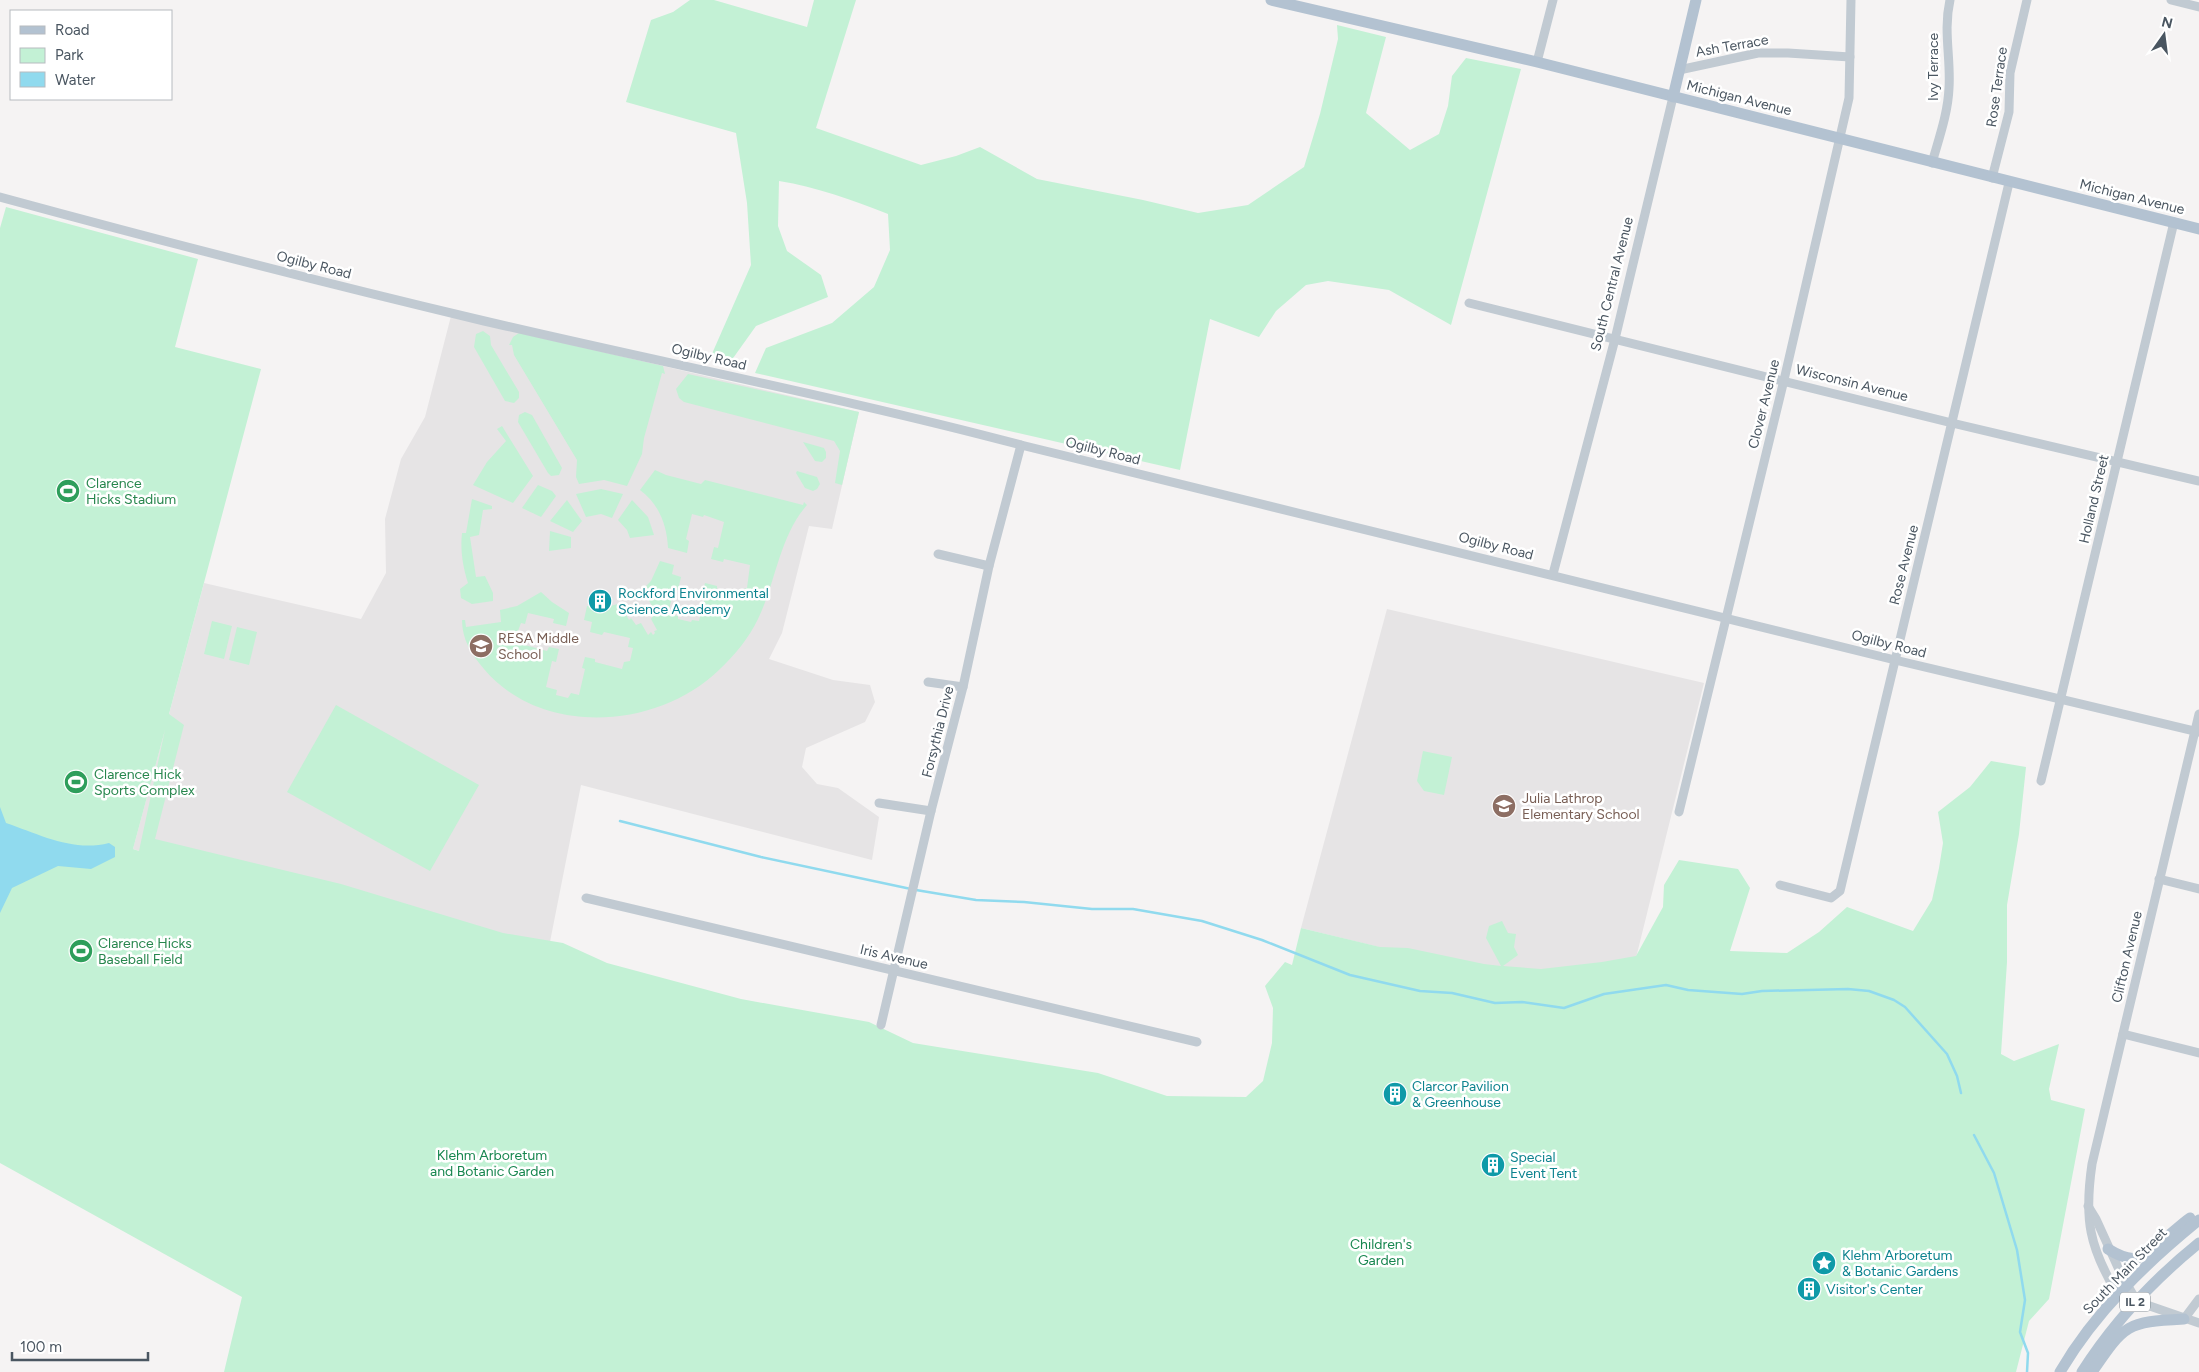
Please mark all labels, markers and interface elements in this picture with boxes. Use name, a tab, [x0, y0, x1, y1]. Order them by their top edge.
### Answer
legend	[10, 10, 172, 100]
north arrow	[2139, 10, 2189, 60]
text: N	[2160, 13, 2174, 32]
text: Road	[55, 21, 90, 39]
street label: Ash Terrace	[1694, 31, 1770, 61]
street label: Ivy Terrace	[1925, 33, 1942, 101]
street label: Rose Terrace	[1983, 45, 2011, 128]
text: Park	[55, 46, 84, 64]
text: Water	[55, 71, 95, 89]
street label: Michigan Avenue	[1685, 77, 1794, 119]
street label: Michigan Avenue	[2078, 176, 2187, 218]
street label: South Central Avenue	[1587, 215, 1637, 353]
street label: Ogilby Road	[275, 248, 353, 282]
street label: Ogilby Road	[670, 340, 748, 374]
street label: Clover Avenue	[1745, 357, 1783, 450]
street label: Wisconsin Avenue	[1794, 361, 1910, 405]
street label: Ogilby Road	[1064, 434, 1142, 468]
street label: Holland Street	[2076, 453, 2112, 545]
place label: Clarence Hicks Stadium	[86, 475, 176, 508]
sports icon: Clarence Hicks Stadium	[55, 478, 81, 504]
street label: Rose Avenue	[1886, 523, 1922, 607]
street label: Ogilby Road	[1457, 529, 1535, 563]
place label: Rockford Environmental Science Academy	[618, 585, 769, 618]
building icon: Rockford Environmental Science Academy	[587, 588, 613, 614]
street label: Ogilby Road	[1850, 627, 1928, 661]
place label: RESA Middle School	[498, 630, 579, 663]
school or university icon: RESA Middle School	[468, 633, 494, 659]
street label: Forsythia Drive	[918, 684, 958, 779]
place label: Clarence Hick Sports Complex	[94, 766, 195, 799]
sports icon: Clarence Hick Sports Complex	[63, 769, 89, 795]
place label: Julia Lathrop Elementary School	[1522, 790, 1640, 823]
school or university icon: Julia Lathrop Elementary School	[1491, 793, 1517, 819]
street label: Clifton Avenue	[2108, 909, 2146, 1005]
place label: Clarence Hicks Baseball Field	[98, 935, 192, 968]
sports icon: Clarence Hicks Baseball Field	[68, 938, 94, 964]
street label: Iris Avenue	[858, 941, 930, 973]
place label: Clarcor Pavilion & Greenhouse	[1412, 1078, 1509, 1111]
building icon: Clarcor Pavilion & Greenhouse	[1382, 1081, 1408, 1107]
park label: Klehm Arboretum and Botanic Garden	[430, 1147, 554, 1180]
place label: Special Event Tent	[1510, 1149, 1577, 1182]
building icon: Special Event Tent	[1480, 1152, 1506, 1178]
street label: South Main Street	[2079, 1224, 2171, 1318]
park label: Children's Garden	[1350, 1236, 1412, 1269]
place label: Klehm Arboretum & Botanic Gardens	[1842, 1247, 1958, 1280]
place icon: Klehm Arboretum & Botanic Gardens	[1811, 1250, 1837, 1276]
building icon: Visitor's Center	[1796, 1276, 1822, 1302]
place label: Visitor's Center	[1826, 1281, 1923, 1298]
road number: IL 2	[2120, 1292, 2150, 1311]
scale bar	[12, 1330, 149, 1362]
text: 100 m	[20, 1338, 62, 1356]

